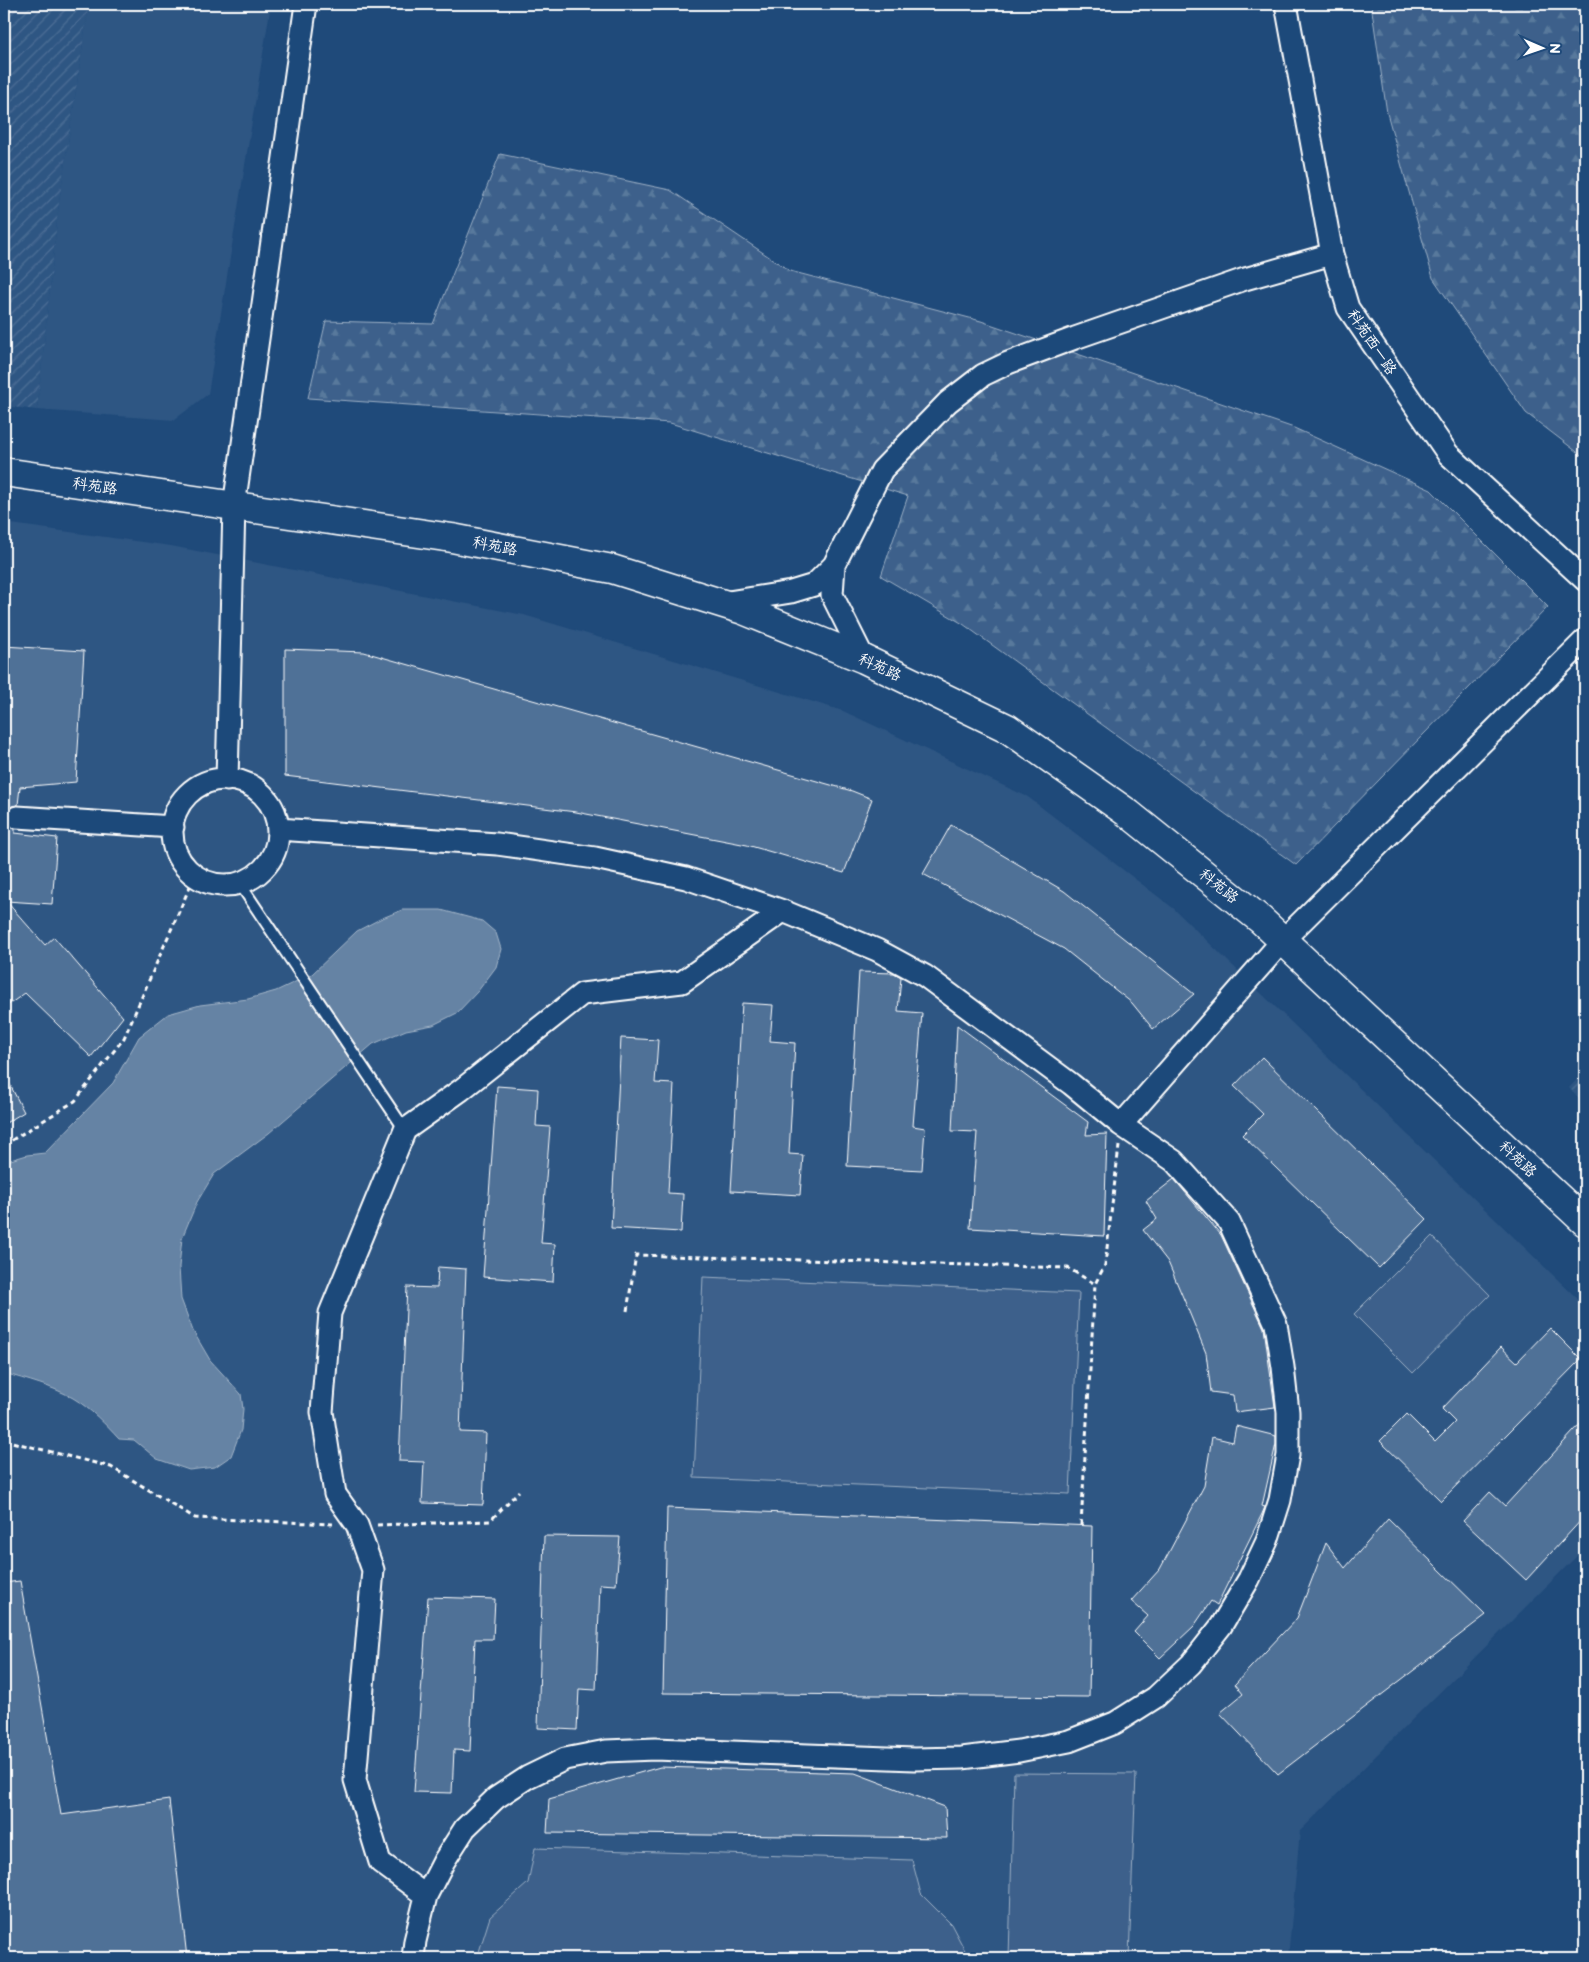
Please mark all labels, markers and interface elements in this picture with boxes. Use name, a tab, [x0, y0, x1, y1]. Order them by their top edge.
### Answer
north arrow	[1516, 22, 1566, 72]
text: N	[1546, 43, 1563, 54]
street label: 科苑西一路	[1343, 306, 1400, 379]
street label: 科苑路	[71, 474, 119, 499]
street label: 科苑路	[471, 533, 519, 560]
street label: 科苑路	[855, 649, 904, 686]
street label: 科苑路	[1195, 865, 1242, 908]
street label: 科苑路	[1495, 1137, 1541, 1182]

